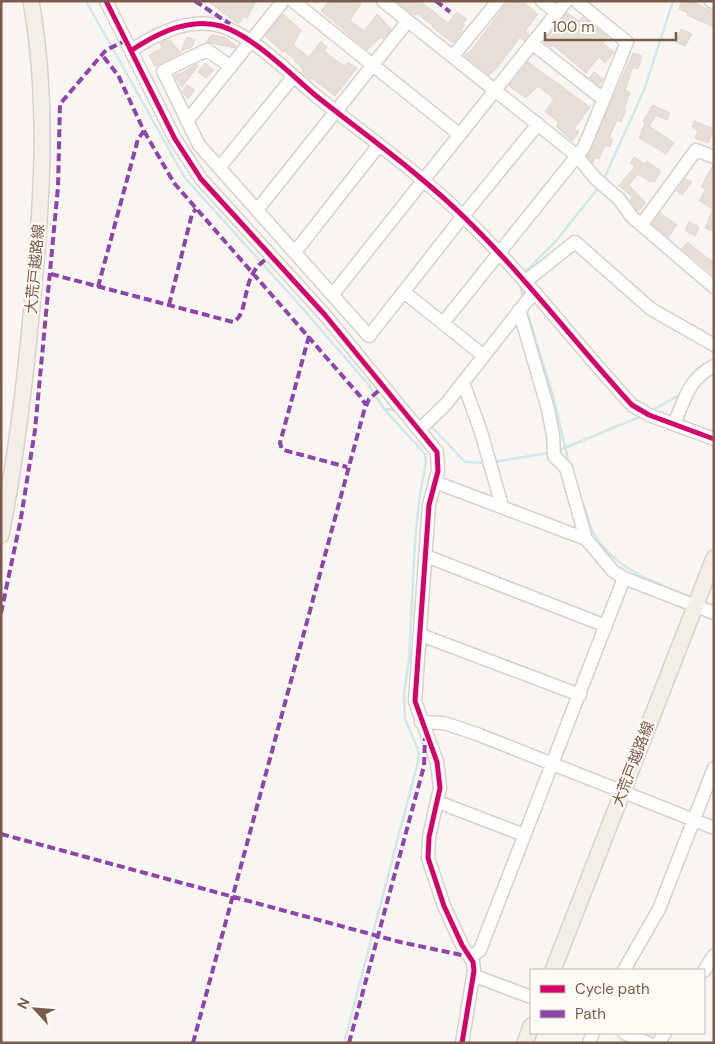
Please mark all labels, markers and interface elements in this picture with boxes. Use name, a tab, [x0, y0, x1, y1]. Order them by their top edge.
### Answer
scale bar	[545, 10, 676, 42]
text: 100 m	[552, 17, 595, 37]
street label: 大荒戸越路線	[21, 223, 49, 315]
street label: 大荒戸越路線	[608, 718, 658, 810]
legend	[530, 969, 705, 1034]
text: Cycle path	[575, 979, 650, 999]
north arrow	[10, 984, 60, 1034]
text: N	[13, 995, 34, 1012]
text: Path	[575, 1004, 606, 1024]

